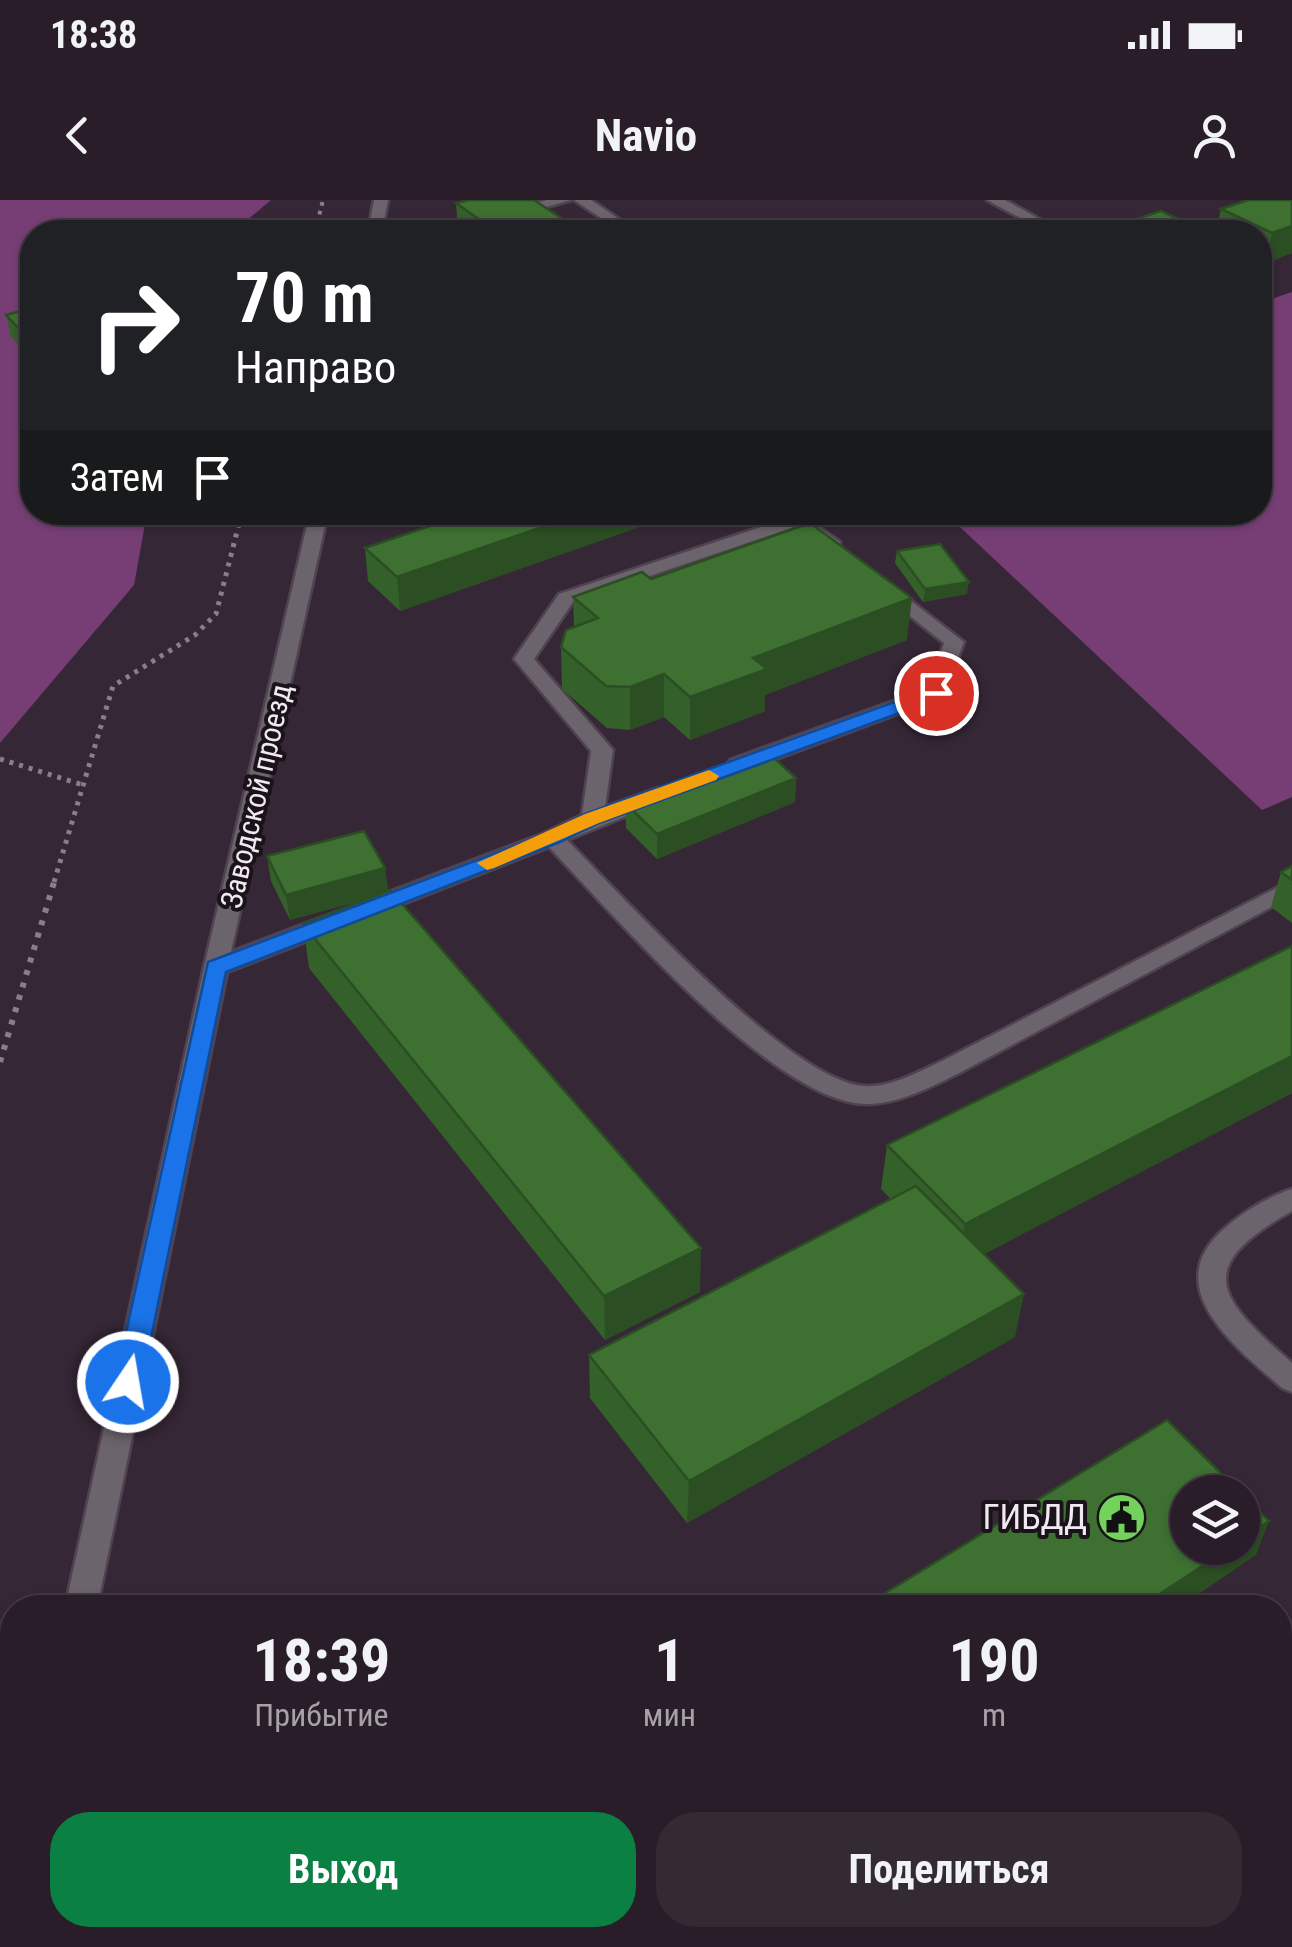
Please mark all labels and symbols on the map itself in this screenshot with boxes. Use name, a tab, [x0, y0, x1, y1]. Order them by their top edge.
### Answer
pin	[894, 651, 979, 736]
street label: Заводской проезд	[213, 681, 299, 911]
position arrow	[76, 1330, 180, 1434]
public building icon: ГИБДД	[1096, 1491, 1148, 1543]
place label: ГИБДД	[982, 1497, 1087, 1538]

